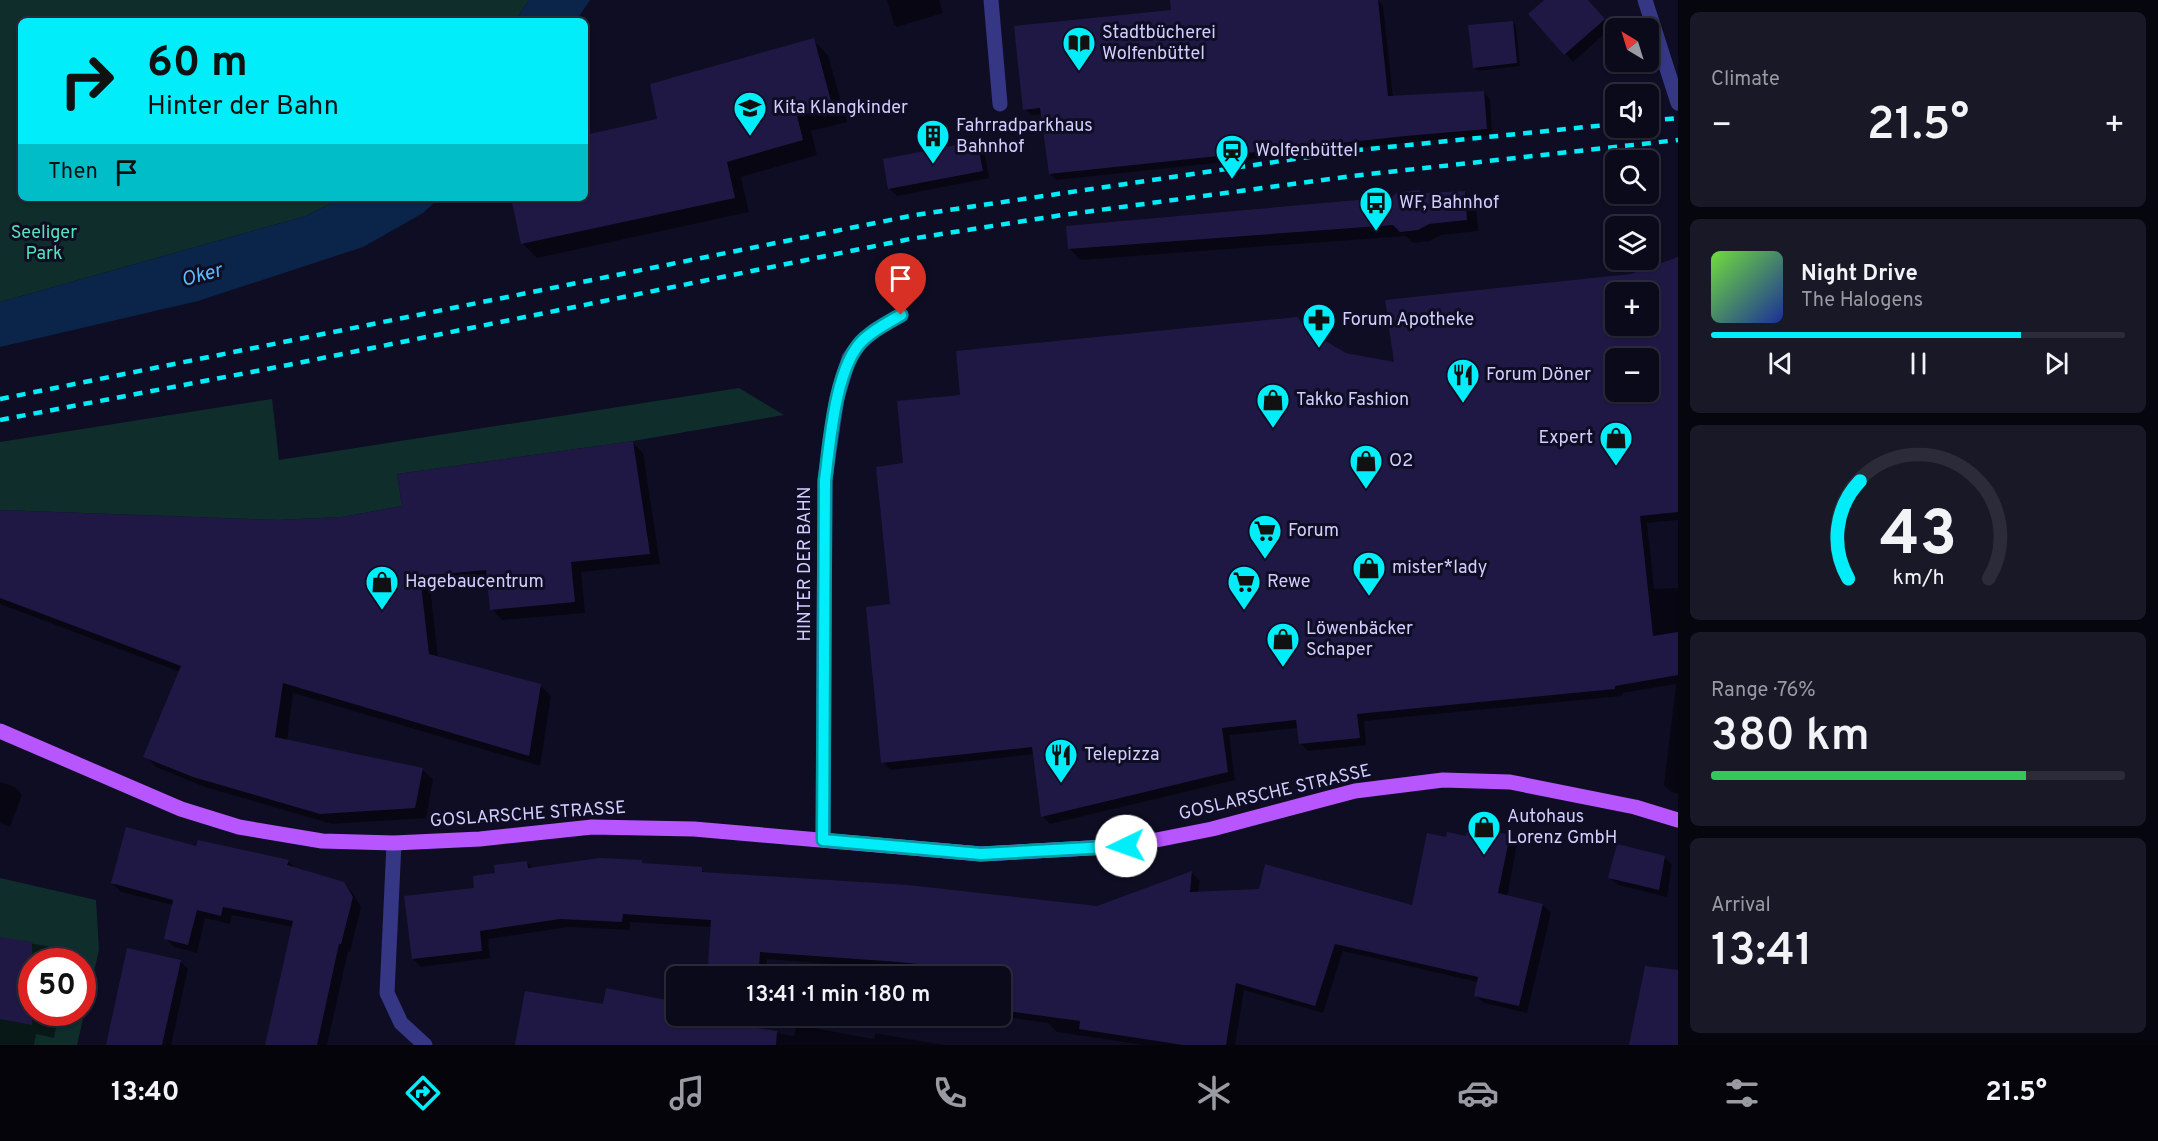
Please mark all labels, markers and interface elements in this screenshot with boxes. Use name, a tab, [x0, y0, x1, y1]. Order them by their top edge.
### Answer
north arrow	[1605, 18, 1659, 72]
map controls	[1605, 18, 1659, 402]
place label: Stadtbücherei Wolfenbüttel	[1102, 22, 1216, 66]
library icon: Stadtbücherei Wolfenbüttel	[1061, 25, 1097, 72]
text: 60 m	[147, 38, 248, 91]
icon: right	[48, 42, 126, 120]
text: Climate	[1711, 67, 1780, 93]
button: sound	[1605, 84, 1659, 138]
text: Hinter der Bahn	[147, 90, 339, 124]
school or university icon: Kita Klangkinder	[732, 90, 768, 137]
place label: Kita Klangkinder	[773, 97, 908, 120]
text: 21.5°	[1867, 98, 1969, 155]
text: −	[1711, 106, 1732, 148]
text: +	[2104, 106, 2125, 148]
place label: Fahrradparkhaus Bahnhof	[956, 115, 1093, 159]
building icon: Fahrradparkhaus Bahnhof	[915, 118, 951, 165]
station icon: Wolfenbüttel	[1214, 133, 1250, 180]
place label: Wolfenbüttel	[1255, 140, 1358, 163]
button: search	[1605, 150, 1659, 204]
icon: arrive	[110, 156, 143, 189]
text: Then	[48, 159, 98, 186]
bus stop icon: WF, Bahnhof	[1358, 185, 1394, 232]
place label: WF, Bahnhof	[1399, 192, 1499, 215]
button: layers	[1605, 216, 1659, 270]
park label: Seeliger Park	[11, 222, 77, 266]
pin	[875, 253, 926, 315]
water label: Oker	[179, 258, 227, 294]
text: Night Drive	[1801, 261, 1918, 288]
icon: arrive	[884, 262, 917, 295]
button: +	[1605, 282, 1659, 336]
text: The Halogens	[1801, 288, 1923, 314]
pharmacy icon: Forum Apotheke	[1301, 302, 1337, 349]
place label: Forum Apotheke	[1342, 309, 1474, 332]
icon: previous	[1764, 347, 1797, 380]
icon: pause	[1902, 347, 1935, 380]
icon: next	[2040, 347, 2073, 380]
button: −	[1605, 348, 1659, 402]
restaurant icon: Forum Döner	[1445, 357, 1481, 404]
place label: Forum Döner	[1486, 364, 1591, 387]
shop icon: Takko Fashion	[1255, 382, 1291, 429]
place label: Takko Fashion	[1296, 389, 1409, 412]
shop icon: Expert	[1598, 420, 1634, 467]
place label: Expert	[1538, 427, 1593, 450]
shop icon: O2	[1348, 443, 1384, 490]
place label: O2	[1389, 450, 1413, 473]
street label: HINTER DER BAHN	[794, 487, 817, 641]
text: 43	[1879, 499, 1957, 578]
supermarket icon: Forum	[1247, 513, 1283, 560]
place label: Forum	[1288, 520, 1339, 543]
shop icon: mister*lady	[1351, 550, 1387, 597]
place label: mister*lady	[1392, 557, 1487, 580]
shop icon: Hagebaucentrum	[364, 564, 400, 611]
supermarket icon: Rewe	[1226, 564, 1262, 611]
text: km/h	[1892, 566, 1944, 593]
place label: Hagebaucentrum	[405, 571, 544, 594]
place label: Rewe	[1267, 571, 1310, 594]
place label: Löwenbäcker Schaper	[1306, 618, 1413, 662]
shop icon: Löwenbäcker Schaper	[1265, 621, 1301, 668]
text: Range · 76%	[1711, 678, 1816, 704]
text: 380 km	[1711, 709, 1870, 766]
restaurant icon: Telepizza	[1043, 737, 1079, 784]
place label: Telepizza	[1084, 744, 1160, 767]
street label: GOSLARSCHE STRASSE	[1177, 760, 1373, 826]
street label: GOSLARSCHE STRASSE	[429, 797, 627, 833]
place label: Autohaus Lorenz GmbH	[1507, 806, 1617, 850]
shop icon: Autohaus Lorenz GmbH	[1466, 809, 1502, 856]
position arrow	[1094, 814, 1158, 878]
text: Arrival	[1711, 893, 1771, 919]
text: 13:41	[1711, 924, 1812, 981]
speed limit sign: 50	[18, 948, 96, 1026]
text: 13:41 · 1 min · 180 m	[747, 982, 930, 1009]
icon: directions	[402, 1072, 444, 1114]
icon: music	[666, 1072, 708, 1114]
icon: phone	[929, 1072, 971, 1114]
icon: climate	[1193, 1072, 1235, 1114]
icon: car	[1457, 1072, 1499, 1114]
icon: filters	[1721, 1072, 1763, 1114]
text: 13:40	[111, 1076, 180, 1110]
text: 21.5°	[1985, 1076, 2047, 1110]

